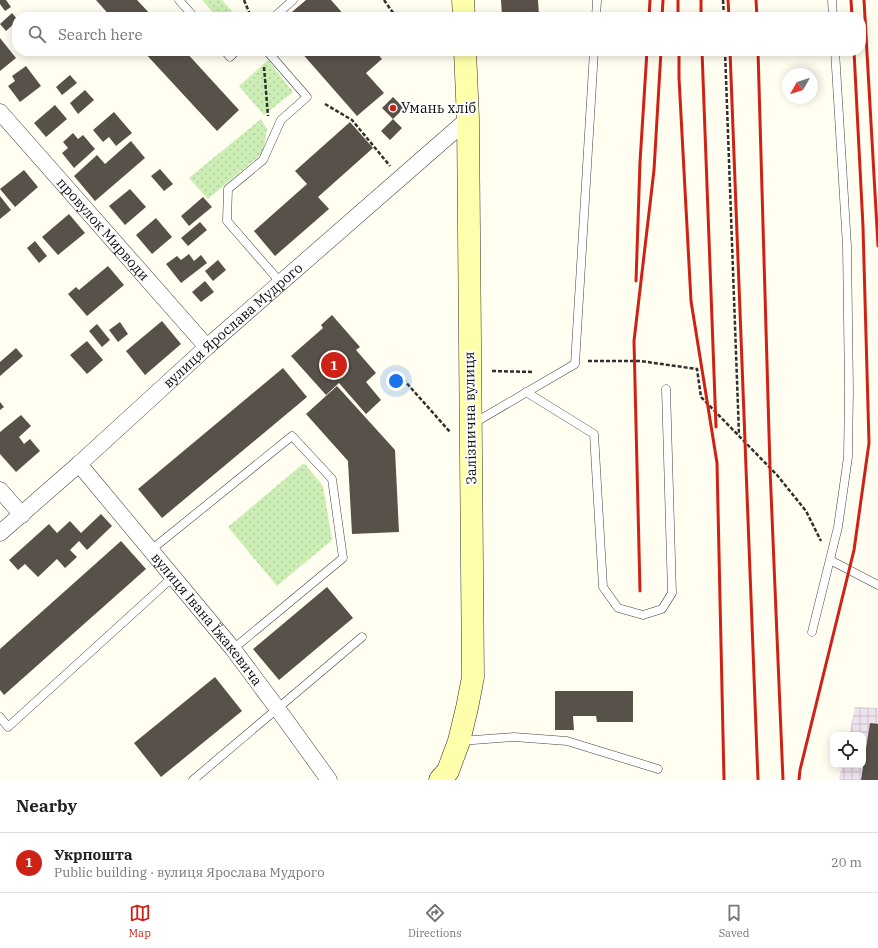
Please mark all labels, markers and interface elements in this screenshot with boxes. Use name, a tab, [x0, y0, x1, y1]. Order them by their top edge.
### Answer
search box	[12, 12, 866, 56]
icon: search	[26, 23, 48, 45]
text: Search here	[58, 25, 143, 44]
north arrow	[782, 68, 818, 104]
place label: Умань хліб	[401, 99, 477, 117]
marker: Умань хліб	[388, 103, 398, 113]
street label: провулок Мирводи	[53, 174, 153, 284]
street label: вулиця Ярослава Мудрого	[159, 259, 306, 392]
pin: 1	[321, 350, 347, 380]
street label: Залізнична вулиця	[460, 351, 480, 485]
your location	[386, 371, 406, 391]
street label: вулиця Івана Їжакевича	[147, 549, 266, 689]
map controls	[830, 732, 866, 768]
button: locate	[830, 732, 866, 768]
text: Nearby	[16, 795, 77, 817]
text: Укрпошта	[54, 845, 133, 864]
text: 1	[25, 854, 33, 871]
text: 20 m	[831, 854, 862, 871]
text: Public building · вулиця Ярослава Мудрого	[54, 864, 324, 881]
tab: Map	[129, 902, 151, 940]
tab: Directions	[408, 902, 462, 940]
tab: Saved	[719, 902, 749, 940]

